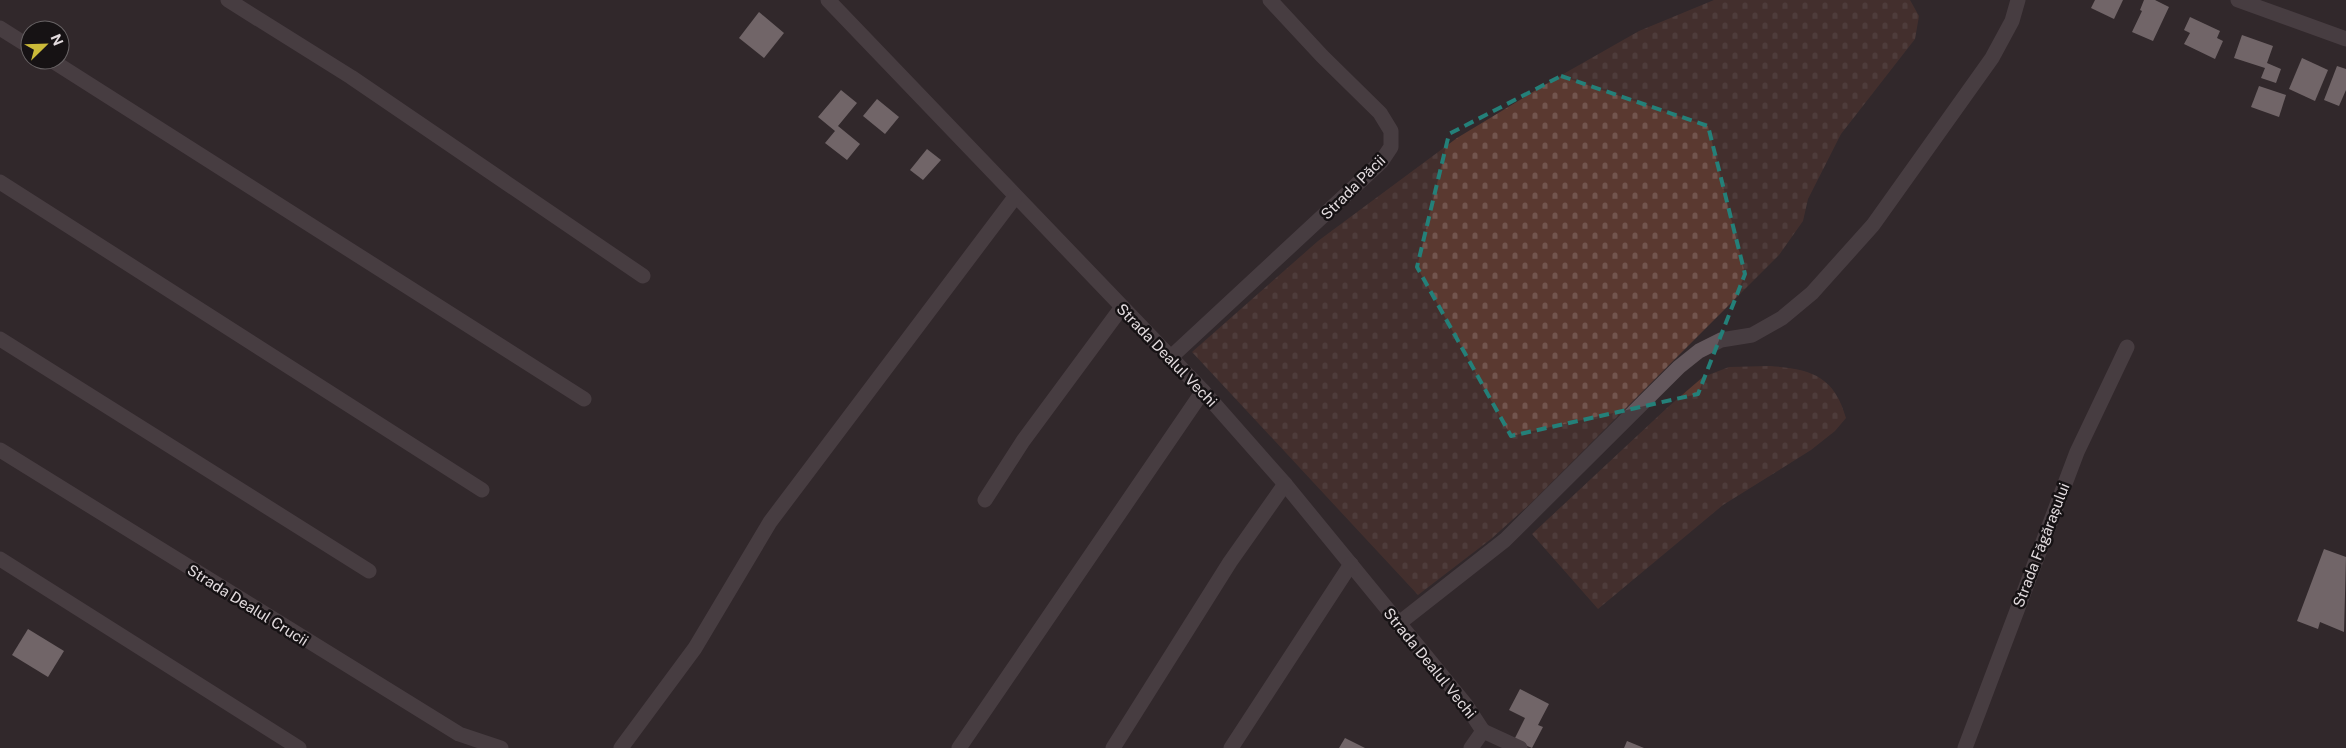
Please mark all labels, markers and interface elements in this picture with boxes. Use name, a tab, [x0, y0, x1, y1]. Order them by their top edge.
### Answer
north arrow	[20, 20, 70, 70]
text: N	[47, 32, 66, 48]
street label: Strada Păcii	[1317, 151, 1389, 223]
street label: Strada Dealul Vechi	[1113, 300, 1221, 410]
street label: Strada Făgărașului	[2009, 480, 2073, 610]
street label: Strada Dealul Crucii	[184, 561, 312, 649]
street label: Strada Dealul Vechi	[1380, 605, 1480, 721]

